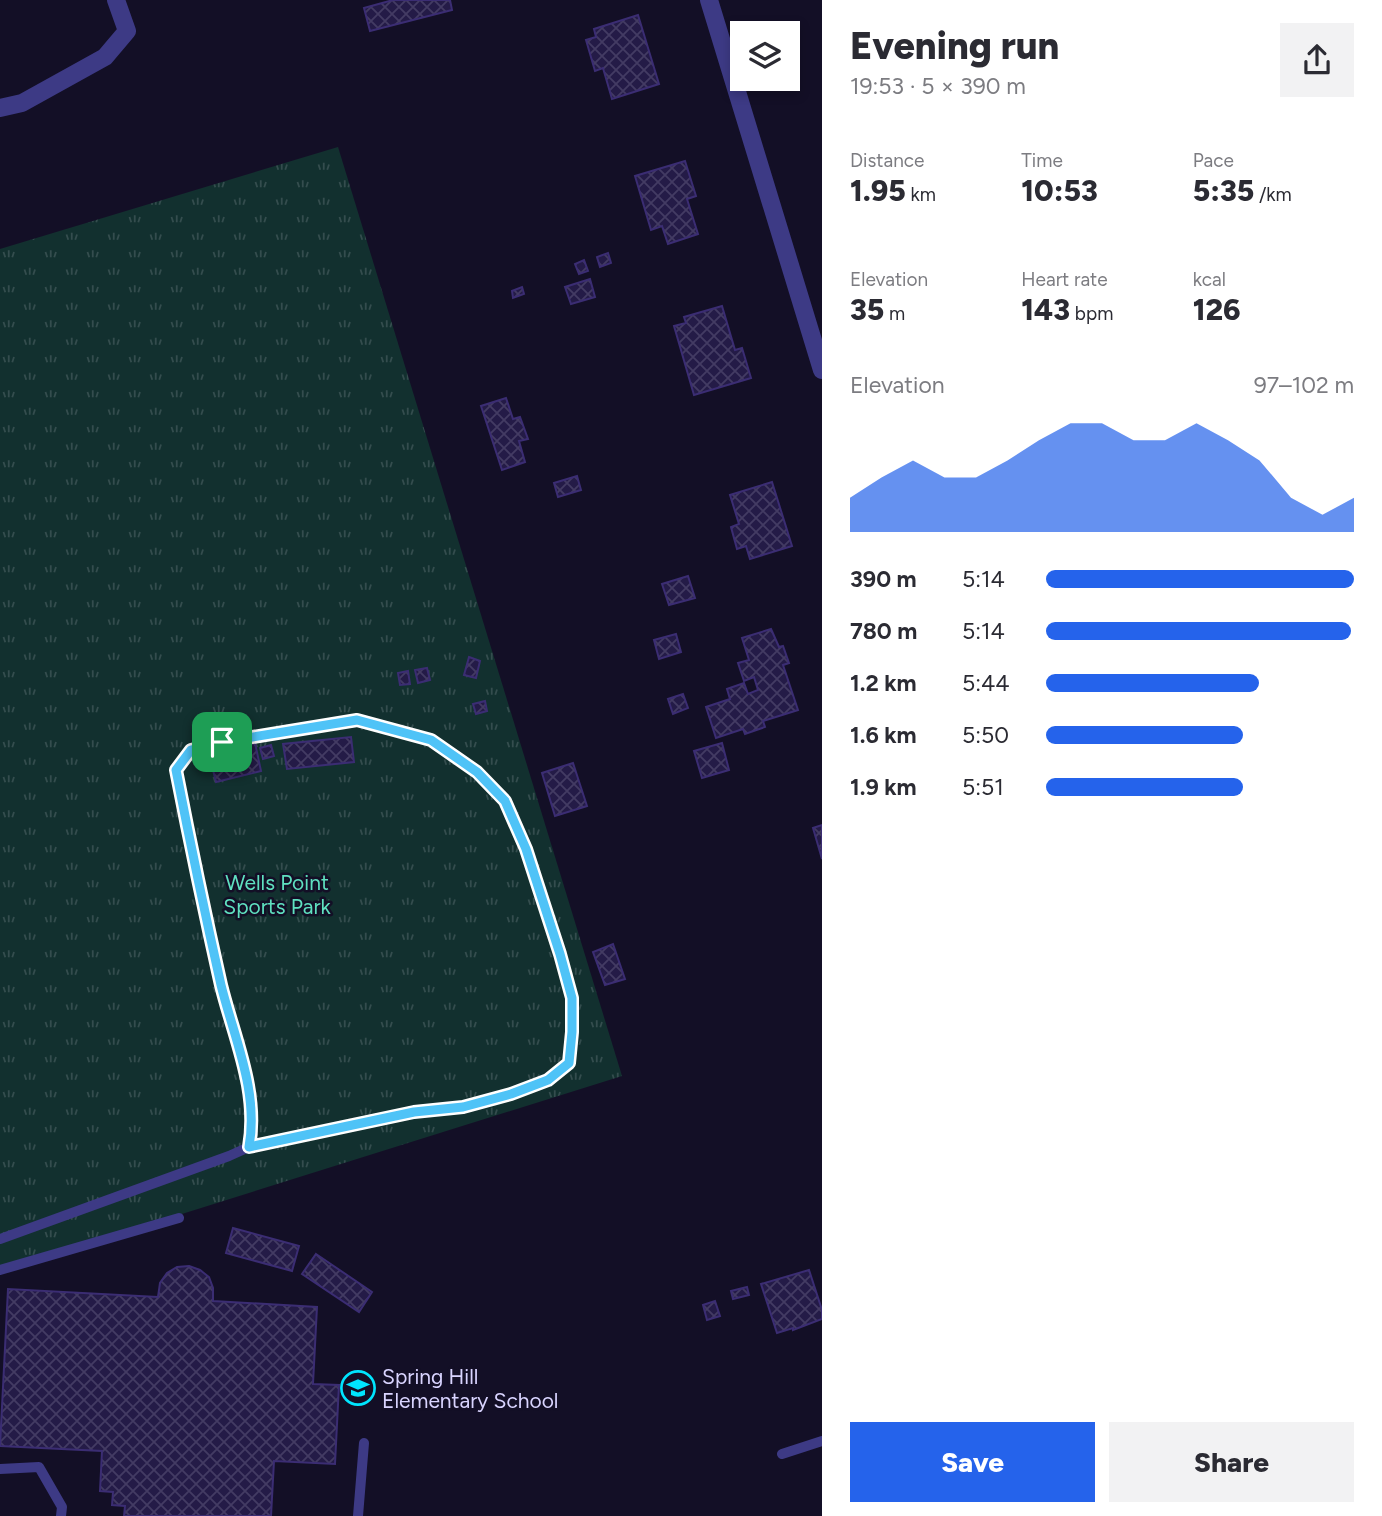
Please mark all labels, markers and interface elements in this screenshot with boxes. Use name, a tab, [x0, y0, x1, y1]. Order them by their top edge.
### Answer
map controls	[730, 21, 800, 91]
button: layers	[730, 21, 800, 91]
text: Evening run	[850, 23, 1059, 69]
button: share	[1280, 23, 1354, 97]
text: 19:53 · 5 × 390 m	[850, 72, 1026, 100]
text: Distance	[850, 149, 924, 172]
text: Time	[1021, 149, 1063, 172]
text: Pace	[1193, 149, 1234, 172]
text: 1.95	[850, 172, 906, 209]
text: 10:53	[1021, 172, 1098, 209]
text: 5:35	[1193, 172, 1254, 209]
text: km	[906, 183, 936, 206]
text: /km	[1254, 183, 1292, 206]
text: Elevation	[850, 268, 928, 291]
text: Heart rate	[1021, 268, 1108, 291]
text: kcal	[1193, 268, 1226, 291]
text: 35	[850, 291, 884, 328]
text: 143	[1021, 291, 1070, 328]
text: 126	[1193, 291, 1241, 328]
text: m	[884, 302, 905, 325]
text: bpm	[1070, 302, 1113, 325]
text: Elevation	[850, 371, 945, 399]
text: 97–102 m	[1254, 371, 1354, 399]
text: 390 m	[850, 565, 917, 593]
text: 5:14	[962, 565, 1005, 593]
text: 780 m	[850, 617, 917, 645]
text: 5:14	[962, 617, 1005, 645]
text: 1.2 km	[850, 669, 917, 697]
text: 5:44	[962, 669, 1010, 697]
pin	[192, 712, 252, 772]
text: 1.6 km	[850, 721, 917, 749]
text: 5:50	[962, 721, 1009, 749]
icon: arrive	[203, 723, 241, 761]
text: 1.9 km	[850, 773, 917, 801]
text: 5:51	[962, 773, 1004, 801]
park label: Wells Point Sports Park	[223, 870, 332, 919]
place label: Spring Hill Elementary School	[382, 1364, 558, 1413]
school or university icon: Spring Hill Elementary School	[339, 1369, 377, 1407]
button: Save	[850, 1422, 1095, 1502]
button: Share	[1109, 1422, 1354, 1502]

